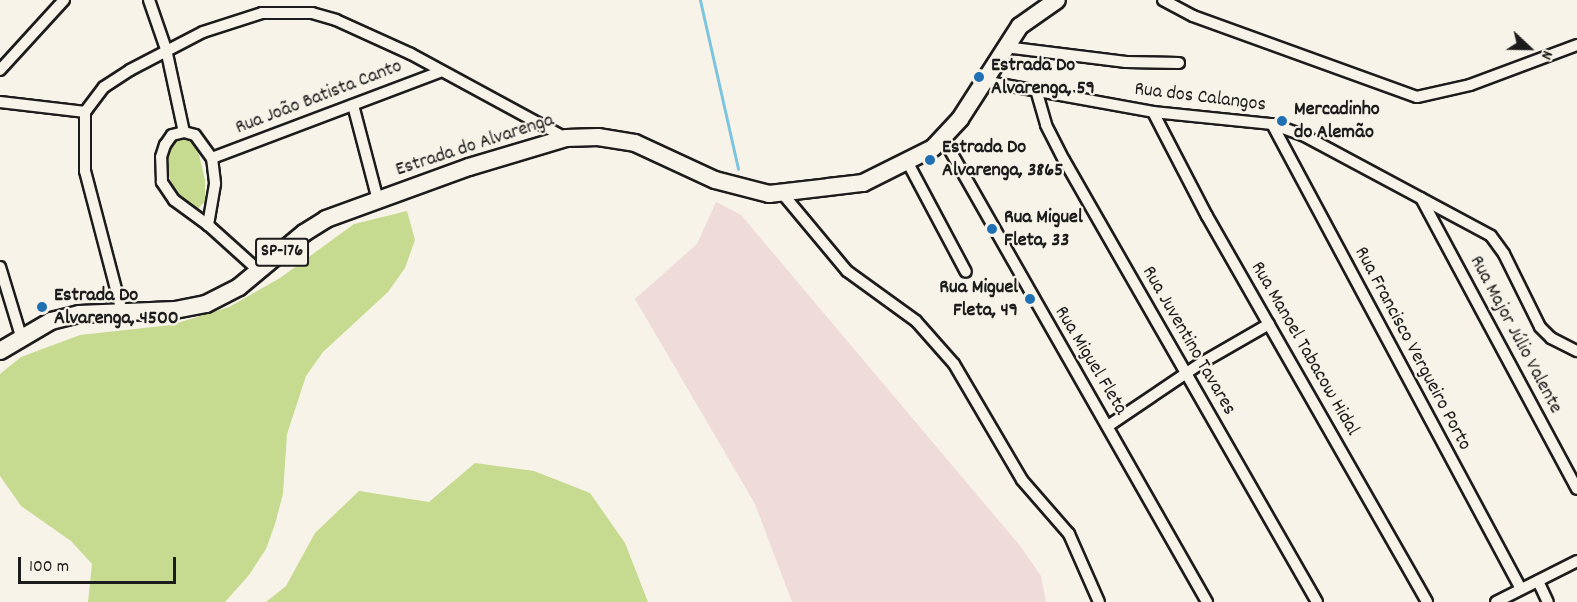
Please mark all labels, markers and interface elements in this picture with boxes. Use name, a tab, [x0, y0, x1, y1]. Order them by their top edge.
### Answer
north arrow	[1499, 18, 1559, 78]
text: N	[1534, 47, 1558, 63]
place label: Estrada Do Alvarenga, 59	[991, 54, 1095, 101]
street label: Rua João Batista Canto	[232, 55, 406, 141]
marker: Estrada Do Alvarenga, 59	[972, 70, 986, 84]
street label: Rua dos Calangos	[1133, 78, 1267, 118]
place label: Mercadinho do Alemão	[1294, 98, 1380, 145]
street label: Estrada do Alvarenga	[393, 109, 557, 183]
marker: Mercadinho do Alemão	[1275, 114, 1289, 128]
place label: Estrada Do Alvarenga, 3865	[942, 136, 1063, 183]
marker: Estrada Do Alvarenga, 3865	[923, 153, 937, 167]
place label: Rua Miguel Fleta, 33	[1004, 206, 1083, 253]
marker: Rua Miguel Fleta, 33	[985, 222, 999, 236]
road number: SP-176	[255, 237, 309, 267]
street label: Rua Francisco Vergueiro Porto	[1348, 243, 1476, 455]
street label: Rua Major Júlio Valente	[1463, 252, 1567, 418]
street label: Rua Manoel Tabacow Hidal	[1244, 258, 1364, 440]
street label: Rua Juventino Tavares	[1136, 262, 1240, 420]
place label: Rua Miguel Fleta, 49	[939, 276, 1018, 323]
place label: Estrada Do Alvarenga, 4500	[54, 284, 179, 331]
marker: Rua Miguel Fleta, 49	[1023, 292, 1037, 306]
marker: Estrada Do Alvarenga, 4500	[35, 300, 49, 314]
street label: Rua Miguel Fleta	[1048, 302, 1132, 420]
scale bar	[21, 545, 178, 583]
text: 100 m	[29, 555, 69, 580]

